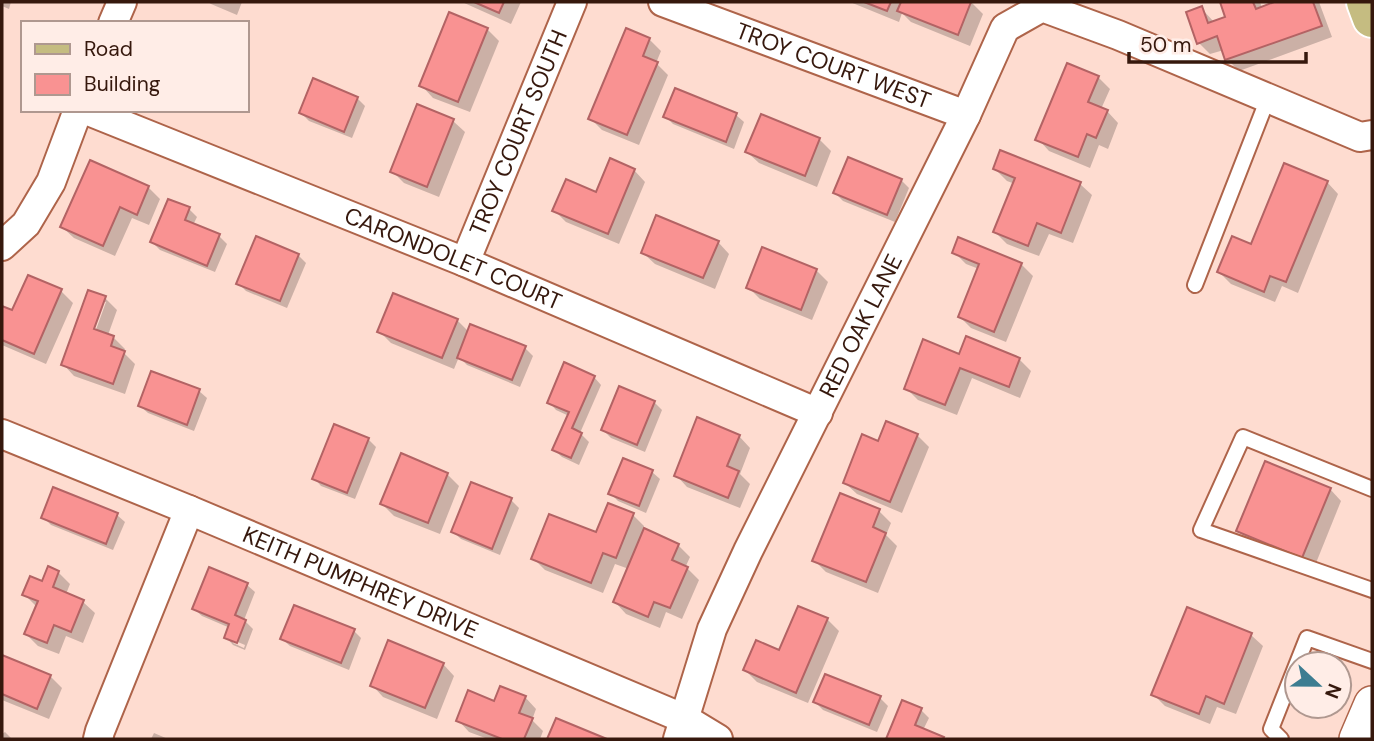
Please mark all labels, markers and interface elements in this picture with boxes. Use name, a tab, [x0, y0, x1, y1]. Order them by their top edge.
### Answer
street label: TROY COURT WEST	[732, 16, 935, 116]
legend	[21, 21, 248, 112]
scale bar	[1129, 21, 1306, 65]
street label: TROY COURT SOUTH	[463, 25, 574, 240]
text: 50 m	[1140, 31, 1191, 59]
text: Road	[84, 35, 133, 63]
text: Building	[84, 70, 161, 98]
street label: CARONDOLET COURT	[340, 200, 567, 317]
street label: RED OAK LANE	[812, 249, 909, 402]
street label: KEITH PUMPHREY DRIVE	[238, 519, 483, 645]
north arrow	[1283, 650, 1353, 720]
text: N	[1319, 680, 1347, 702]

